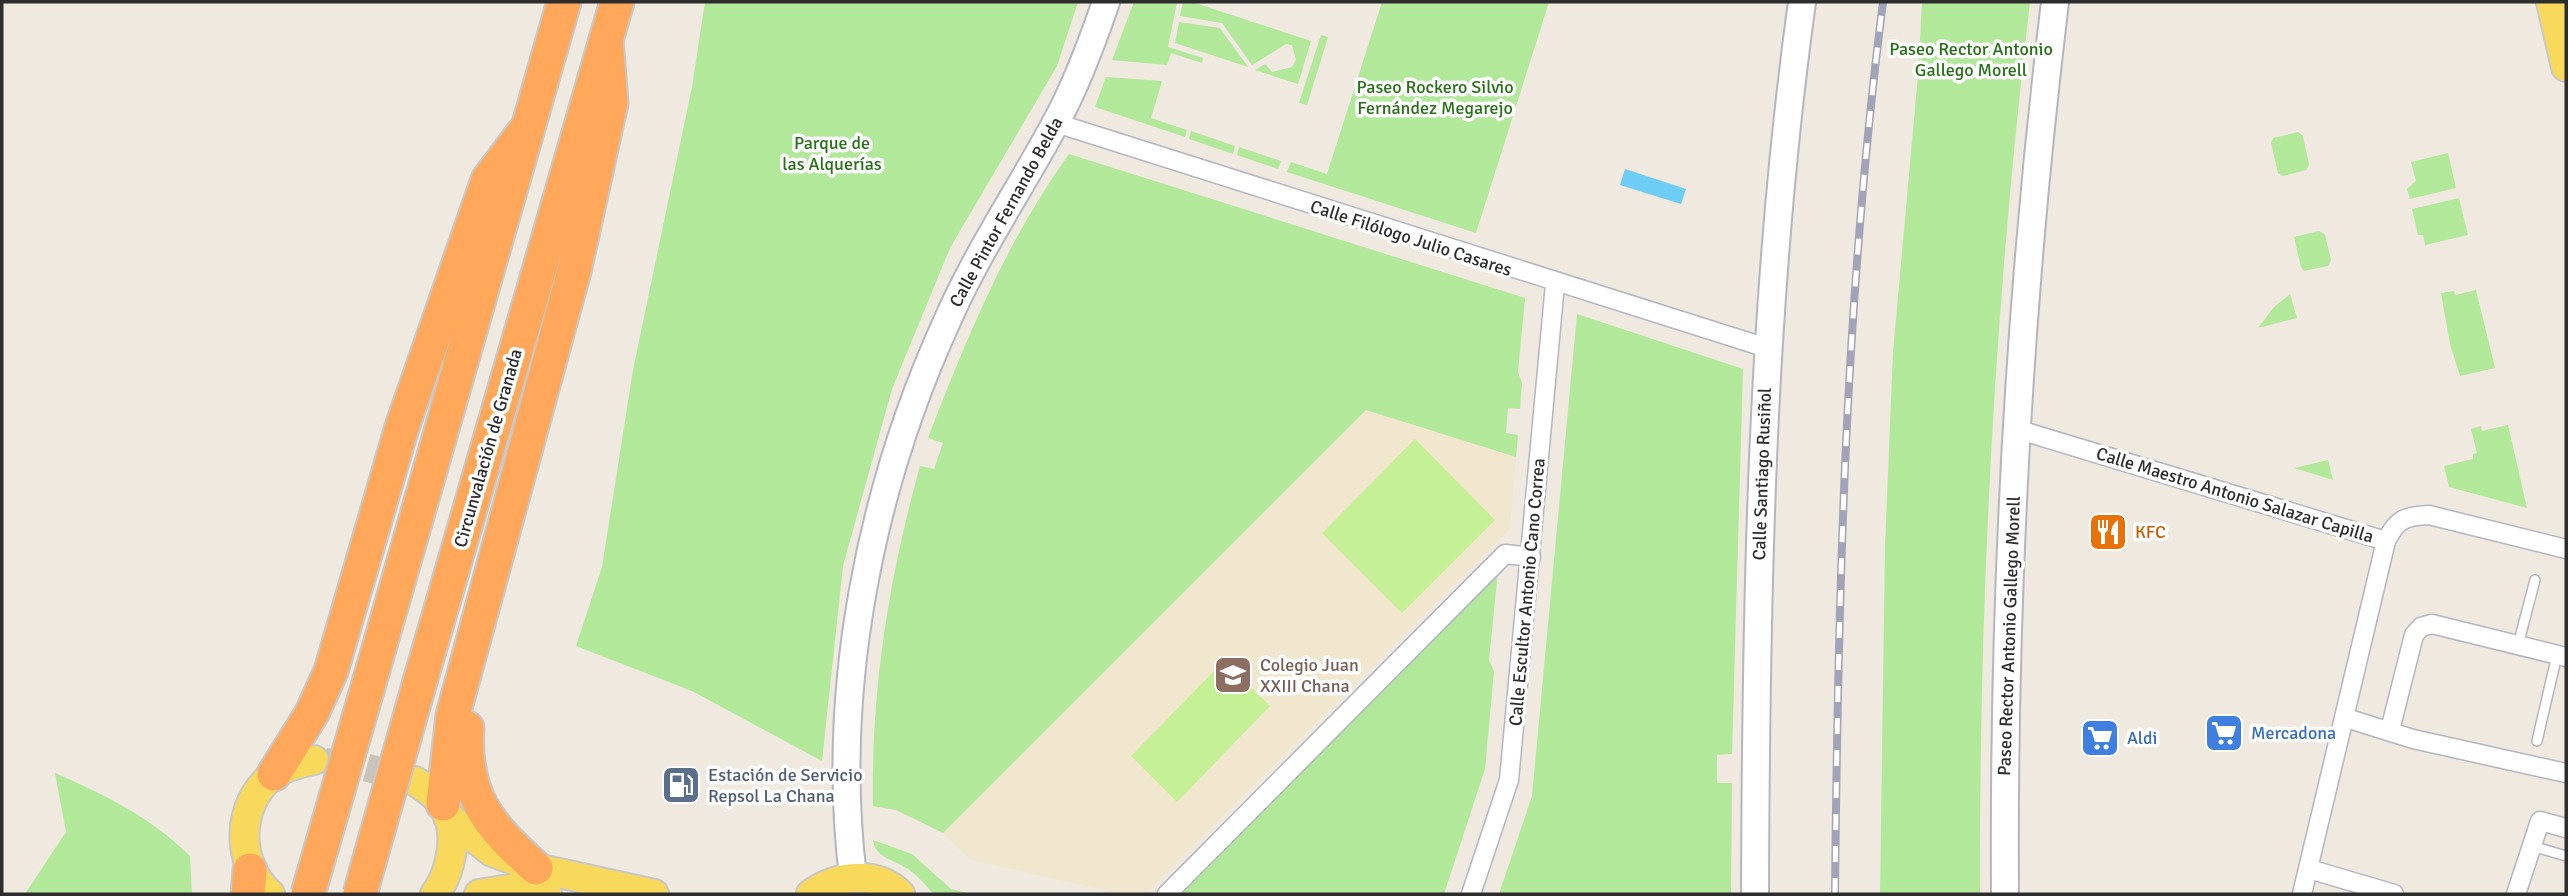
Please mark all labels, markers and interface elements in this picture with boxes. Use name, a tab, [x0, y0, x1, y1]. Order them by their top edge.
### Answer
park label: Paseo Rector Antonio Gallego Morell	[1889, 38, 2053, 81]
park label: Paseo Rockero Silvio Fernández Megarejo	[1356, 76, 1514, 119]
street label: Calle Pintor Fernando Belda	[945, 113, 1067, 311]
park label: Parque de las Alquerías	[782, 132, 882, 175]
street label: Calle Filólogo Julio Casares	[1308, 195, 1515, 281]
street label: Circunvalación de Granada	[449, 346, 527, 550]
street label: Calle Santiago Rusiñol	[1748, 387, 1776, 561]
street label: Calle Maestro Antonio Salazar Capilla	[2094, 442, 2376, 548]
street label: Calle Escultor Antonio Cano Correa	[1504, 457, 1550, 727]
street label: Paseo Rector Antonio Gallego Morell	[1993, 496, 2025, 776]
restaurant icon: KFC	[2087, 511, 2129, 553]
place label: KFC	[2135, 521, 2166, 543]
school or university icon: Colegio Juan XXIII Chana	[1212, 654, 1254, 696]
place label: Colegio Juan XXIII Chana	[1260, 654, 1359, 697]
supermarket icon: Mercadona	[2203, 712, 2245, 754]
supermarket icon: Aldi	[2079, 717, 2121, 759]
place label: Mercadona	[2251, 722, 2336, 744]
place label: Aldi	[2127, 727, 2157, 749]
fuel station icon: Estación de Servicio Repsol La Chana	[660, 764, 702, 806]
place label: Estación de Servicio Repsol La Chana	[708, 764, 863, 807]

